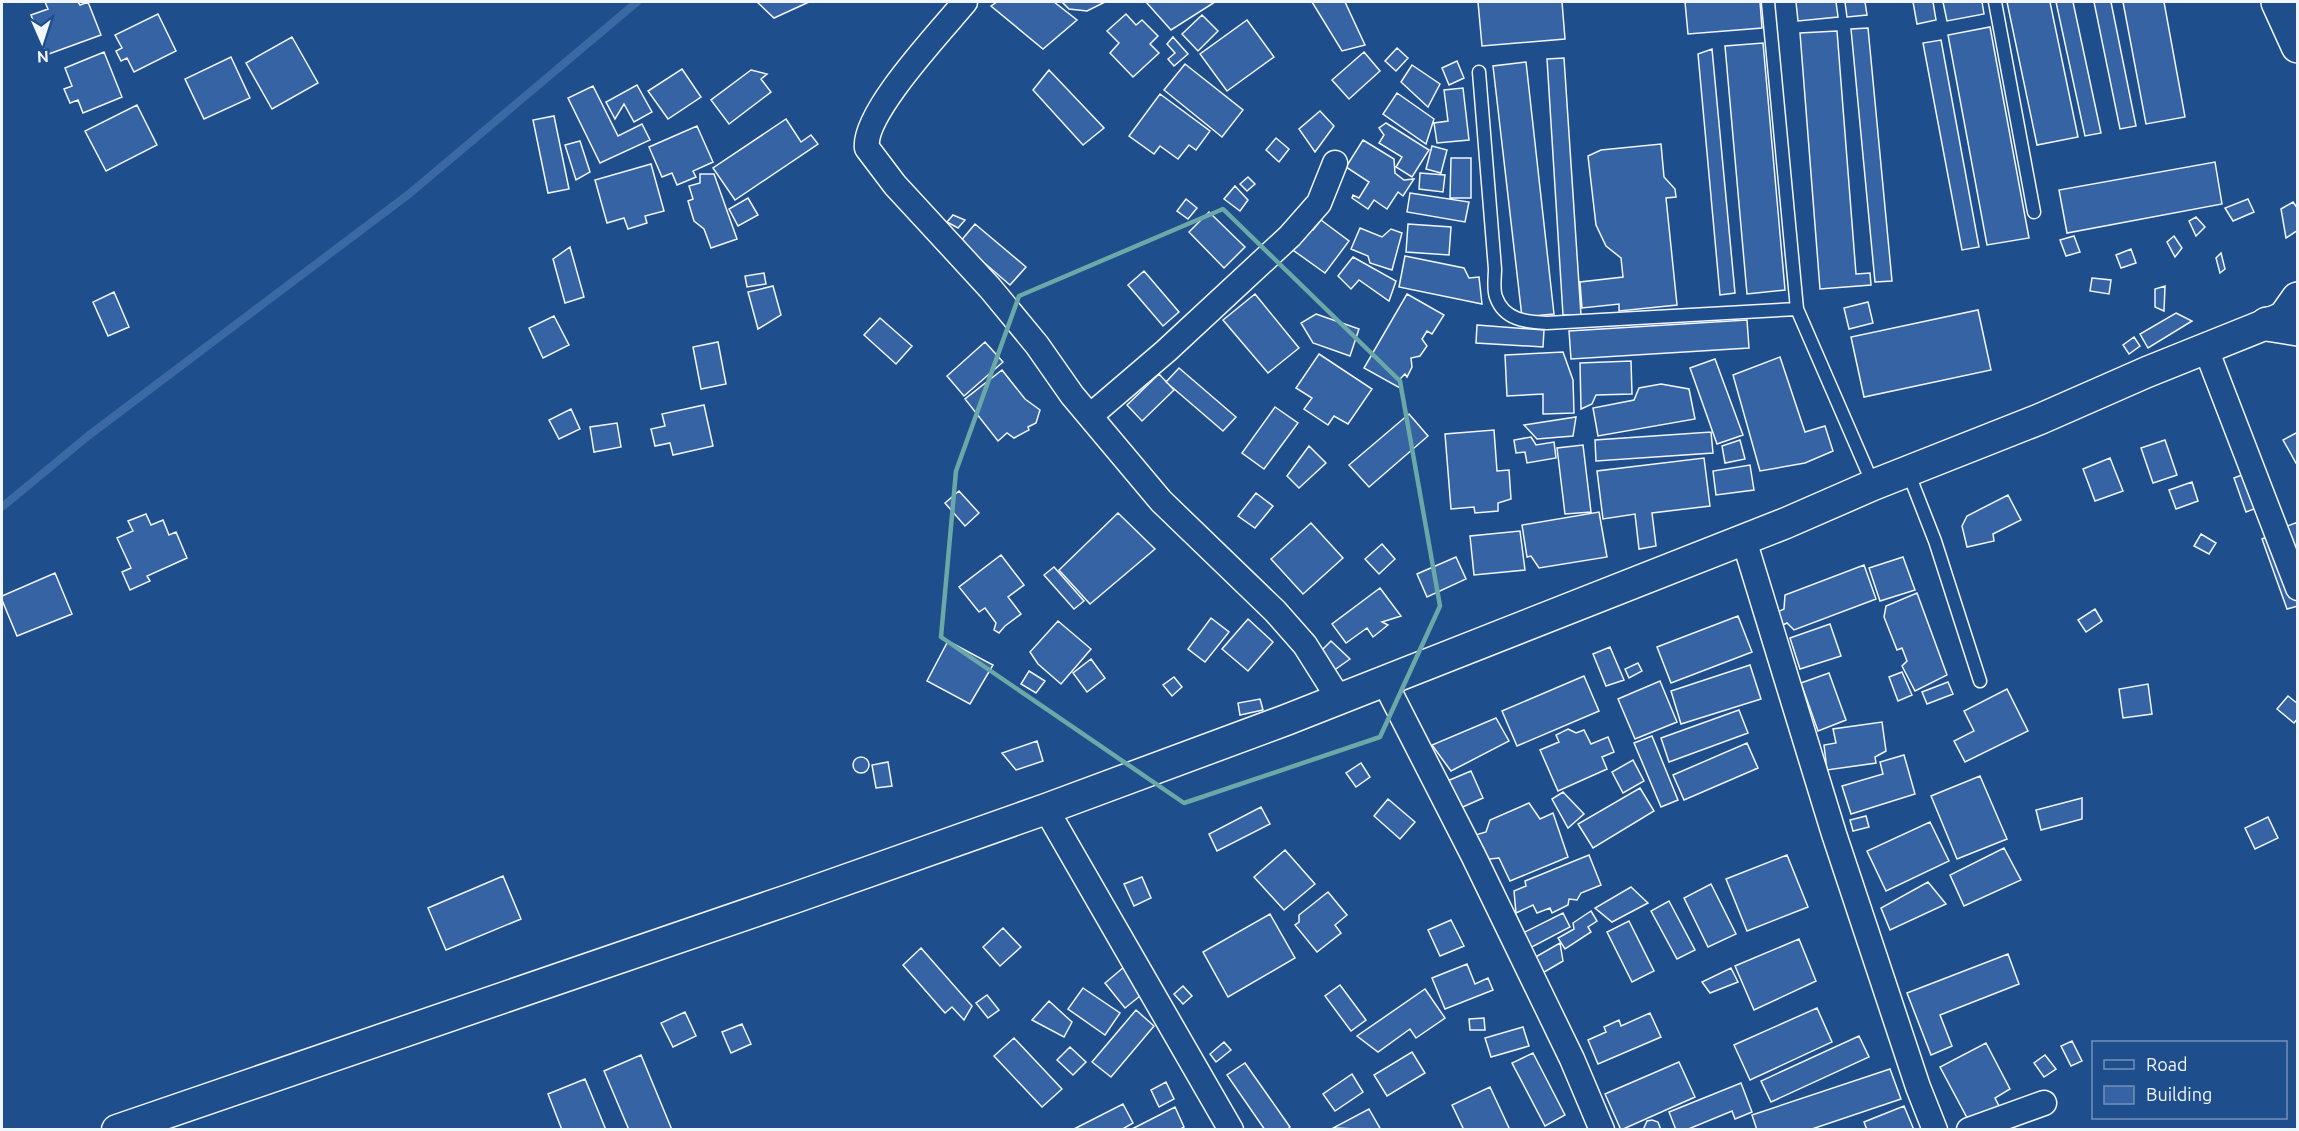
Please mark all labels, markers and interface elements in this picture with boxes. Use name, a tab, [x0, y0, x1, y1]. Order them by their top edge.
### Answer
north arrow	[12, 12, 72, 72]
text: N	[36, 48, 49, 66]
legend	[2092, 1041, 2287, 1119]
text: Road	[2146, 1054, 2188, 1074]
text: Building	[2146, 1084, 2212, 1104]

